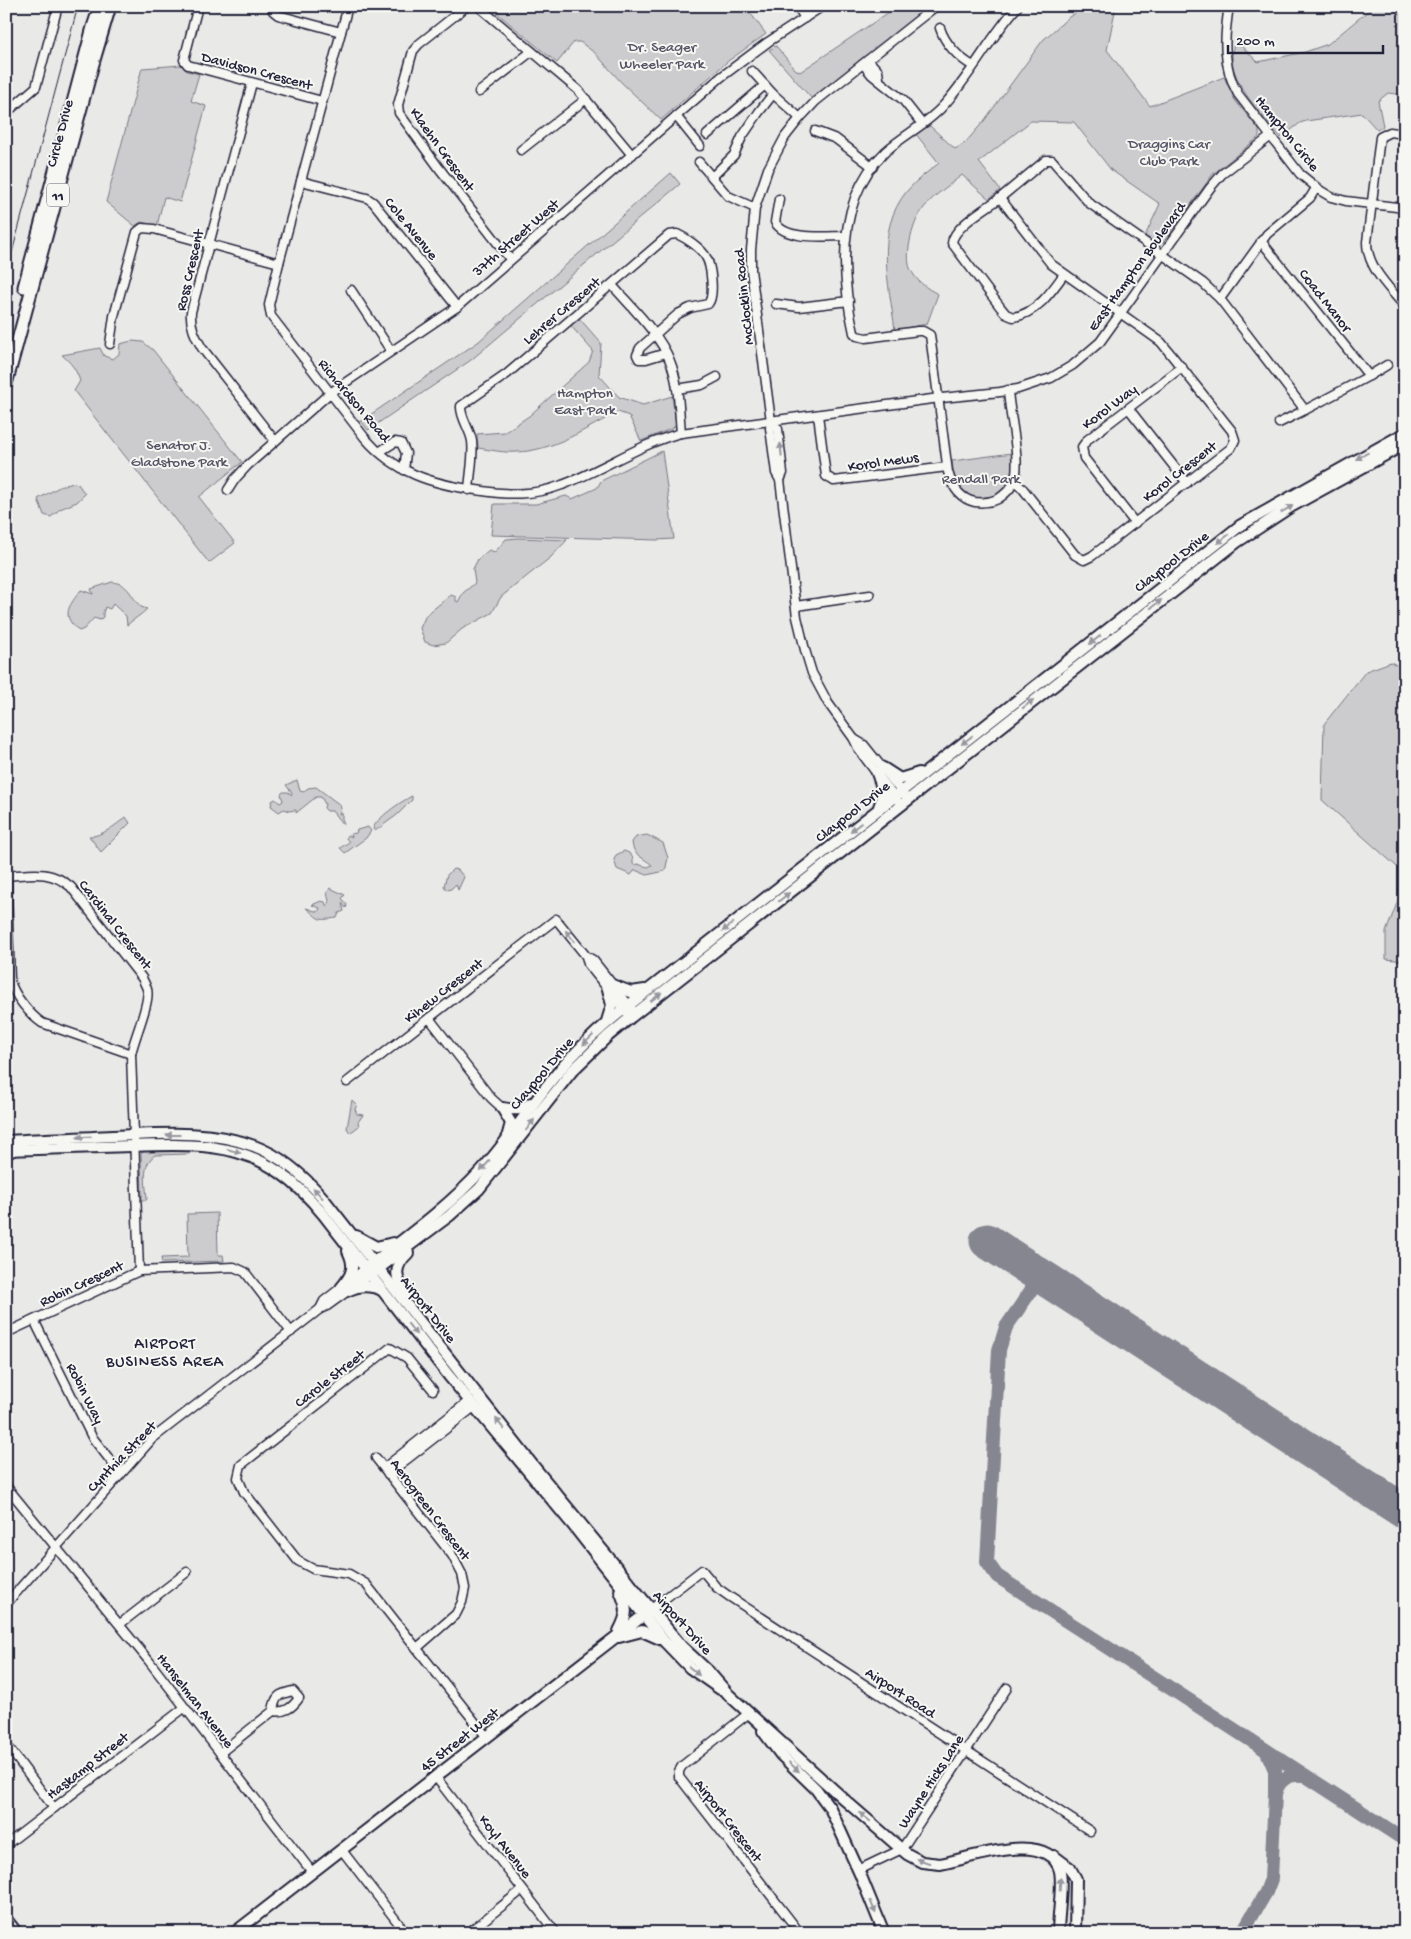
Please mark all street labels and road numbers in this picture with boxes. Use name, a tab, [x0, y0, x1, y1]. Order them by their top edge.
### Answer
street label: Davidson Crescent	[198, 48, 315, 96]
street label: Hampton Circle	[1250, 93, 1323, 176]
street label: Circle Drive	[43, 98, 79, 169]
street label: Klaehn Crescent	[405, 105, 479, 197]
road number: 11	[47, 184, 69, 206]
street label: Cole Avenue	[380, 194, 441, 265]
street label: 37th Street West	[469, 195, 565, 282]
street label: East Hampton Boulevard	[1085, 198, 1191, 335]
street label: Ross Crescent	[173, 226, 209, 313]
street label: McClocklin Road	[731, 247, 759, 346]
street label: Coad Manor	[1294, 266, 1356, 338]
street label: Lehrer Crescent	[520, 273, 606, 349]
street label: Richardson Road	[313, 356, 394, 448]
street label: Korol Way	[1079, 381, 1142, 434]
street label: Korol Crescent	[1140, 437, 1222, 507]
street label: Korol Mews	[847, 449, 920, 477]
street label: Claypool Drive	[1131, 528, 1213, 597]
street label: Claypool Drive	[812, 778, 894, 847]
street label: Cardinal Crescent	[74, 877, 156, 975]
street label: Kihew Crescent	[401, 954, 489, 1028]
street label: Claypool Drive	[507, 1034, 578, 1114]
street label: Robin Crescent	[37, 1257, 128, 1312]
street label: Airport Drive	[396, 1273, 459, 1348]
street label: Carole Street	[292, 1345, 370, 1413]
street label: Robin Way	[61, 1360, 107, 1428]
street label: Cynthia Street	[84, 1417, 162, 1497]
street label: Aerogreen Crescent	[385, 1456, 475, 1566]
street label: Airport Drive	[648, 1587, 715, 1659]
street label: Hanselman Avenue	[152, 1650, 237, 1752]
street label: Airport Road	[861, 1664, 940, 1724]
street label: 45 Street West	[418, 1703, 504, 1777]
street label: Haskamp Street	[44, 1728, 134, 1804]
street label: Wayne Hicks Lane	[895, 1732, 969, 1832]
street label: Airport Crescent	[689, 1776, 767, 1868]
street label: Koyl Avenue	[474, 1812, 535, 1883]

